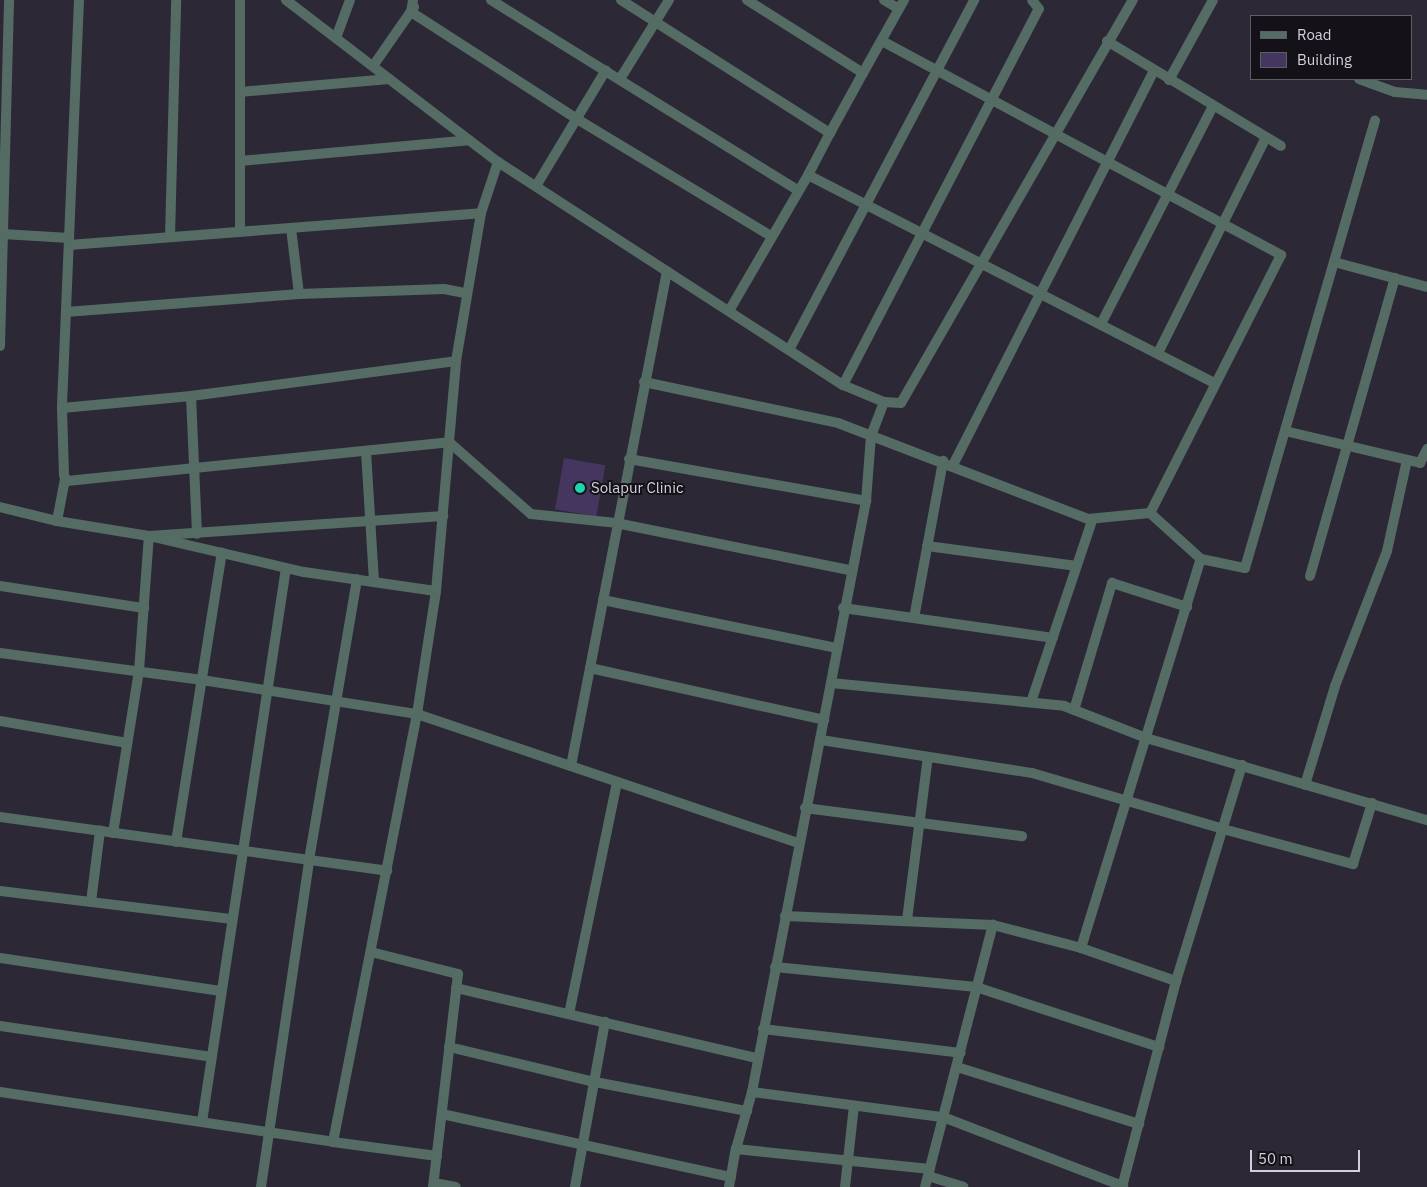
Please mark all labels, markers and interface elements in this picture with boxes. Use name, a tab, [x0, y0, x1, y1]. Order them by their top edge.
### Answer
legend	[1250, 15, 1412, 80]
text: Road	[1297, 25, 1332, 44]
text: Building	[1297, 50, 1352, 69]
place label: Solapur Clinic	[591, 479, 683, 497]
marker: Solapur Clinic	[573, 481, 587, 495]
scale bar	[1252, 1140, 1362, 1172]
text: 50 m	[1258, 1149, 1293, 1168]

